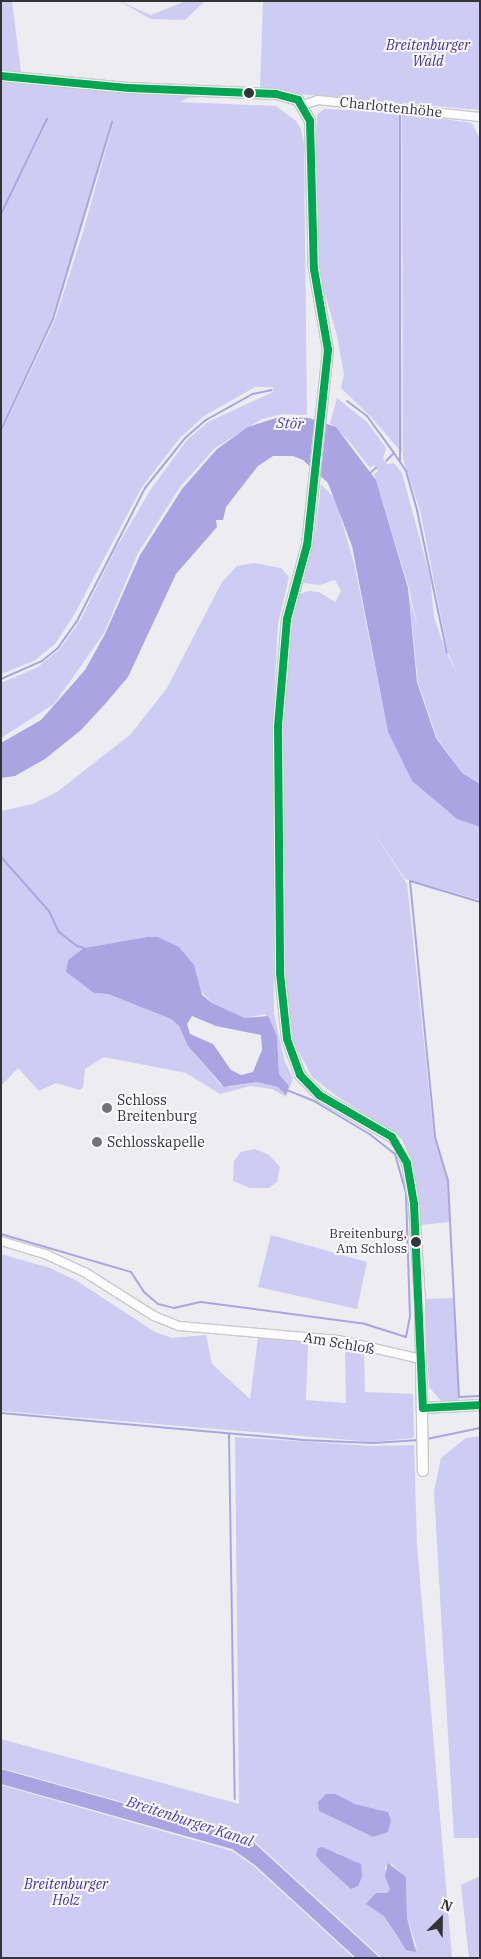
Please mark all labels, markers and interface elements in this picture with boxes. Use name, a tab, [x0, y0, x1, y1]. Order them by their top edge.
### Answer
park label: Breitenburger Wald	[386, 37, 470, 70]
unlabelled marker	[244, 88, 254, 98]
street label: Charlottenhöhe	[339, 93, 443, 121]
water label: Stör	[276, 413, 304, 433]
place label: Schloss Breitenburg	[117, 1092, 197, 1124]
marker: Schloss Breitenburg	[101, 1102, 113, 1114]
place label: Schlosskapelle	[107, 1134, 205, 1150]
marker: Schlosskapelle	[91, 1136, 103, 1148]
place label: Breitenburg, Am Schloss	[329, 1227, 407, 1258]
marker: Breitenburg, Am Schloss	[411, 1237, 421, 1247]
street label: Am Schloß	[302, 1329, 376, 1357]
water label: Breitenburger Kanal	[125, 1792, 255, 1850]
park label: Breitenburger Holz	[24, 1876, 108, 1908]
north arrow	[416, 1894, 466, 1944]
text: N	[438, 1895, 455, 1916]

